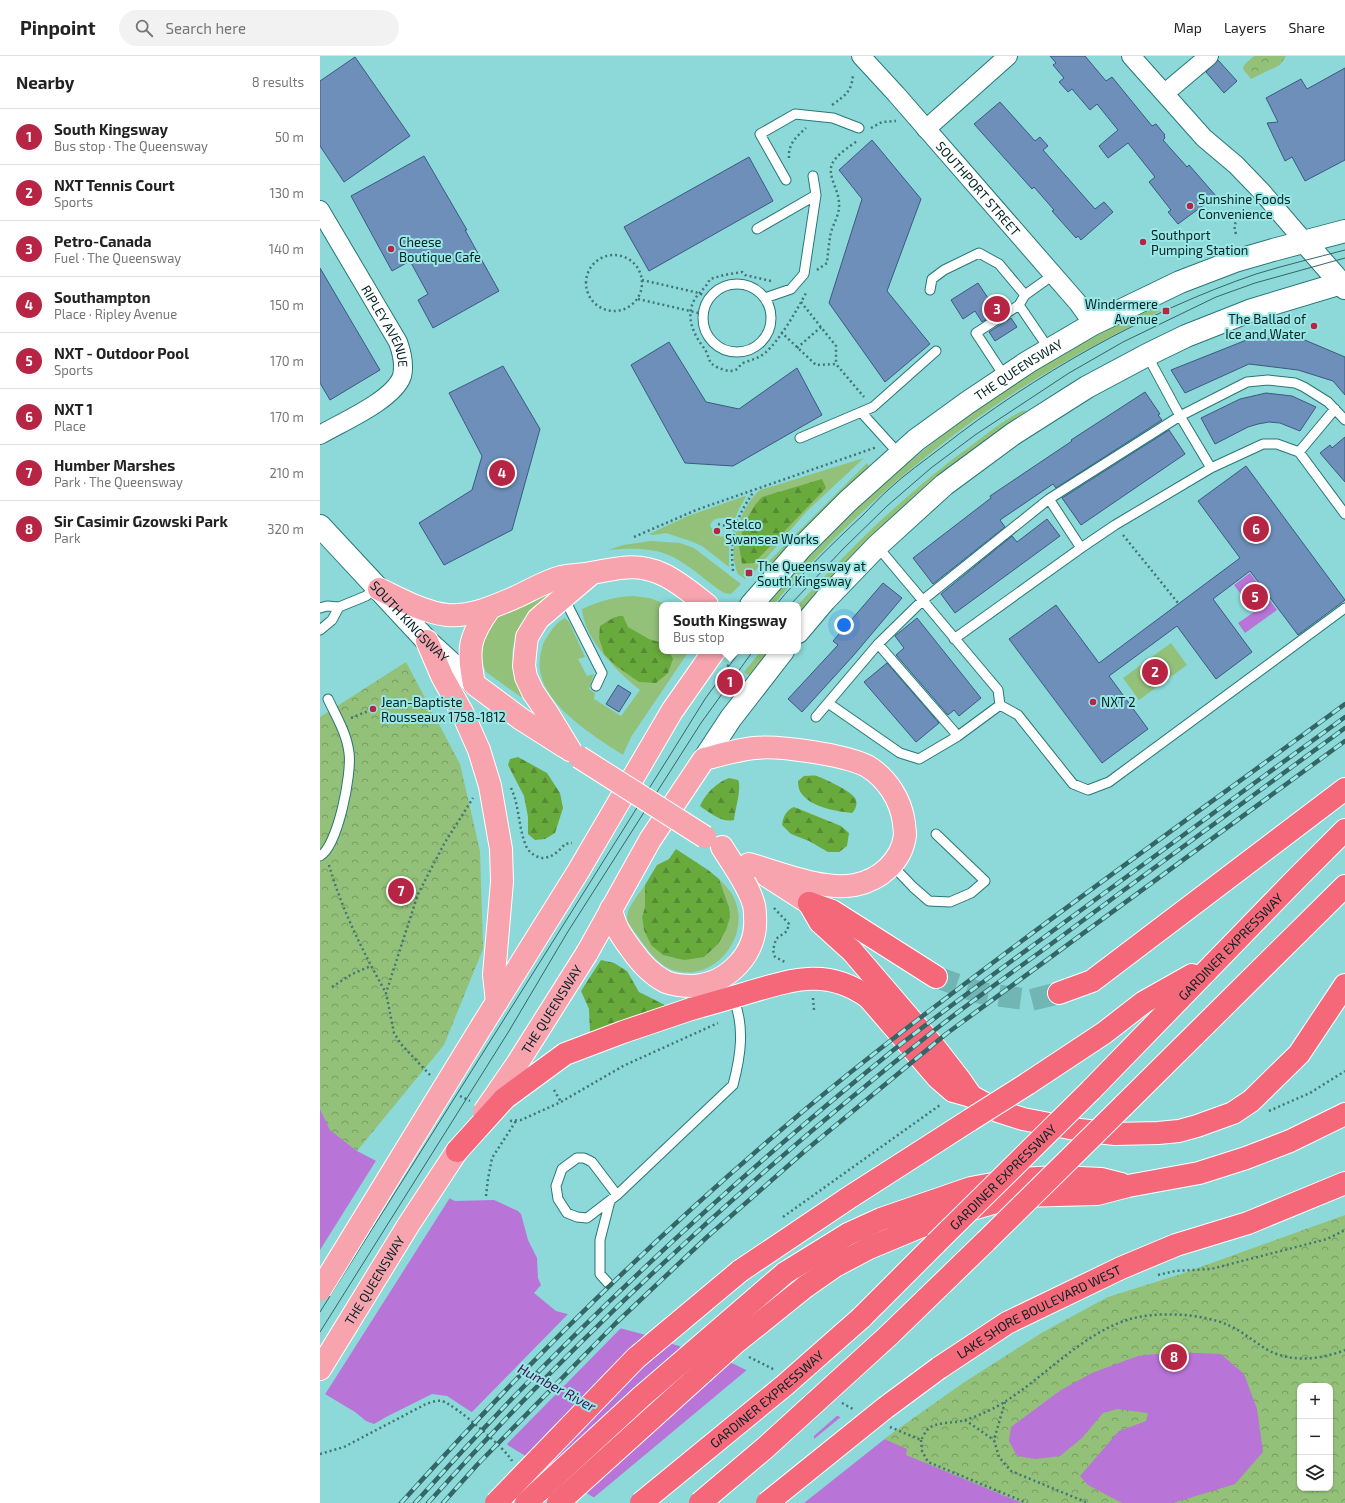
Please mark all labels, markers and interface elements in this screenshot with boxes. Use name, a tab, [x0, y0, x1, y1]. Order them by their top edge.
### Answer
search box	[119, 10, 399, 46]
text: Pinpoint	[20, 16, 95, 39]
icon: search	[133, 17, 155, 39]
text: Search here	[165, 19, 246, 37]
text: Map	[1174, 19, 1202, 36]
text: Layers	[1224, 19, 1266, 36]
text: Share	[1288, 19, 1325, 36]
text: Nearby	[16, 72, 74, 92]
text: 8 results	[252, 74, 304, 90]
text: South Kingsway	[54, 120, 168, 138]
text: 1	[26, 129, 32, 145]
text: 50 m	[275, 129, 304, 145]
text: Bus stop · The Queensway	[54, 138, 208, 154]
street label: SOUTHPORT STREET	[933, 138, 1024, 239]
text: NXT Tennis Court	[54, 176, 175, 194]
text: 2	[25, 185, 33, 201]
text: 130 m	[269, 185, 304, 201]
place label: Sunshine Foods Convenience	[1198, 191, 1291, 222]
text: Sports	[54, 194, 93, 210]
marker: Sunshine Foods Convenience	[1185, 201, 1195, 211]
place label: Southport Pumping Station	[1151, 227, 1248, 258]
text: Petro-Canada	[54, 232, 152, 250]
place label: Cheese Boutique Cafe	[399, 234, 481, 265]
marker: Southport Pumping Station	[1138, 237, 1148, 247]
text: 3	[25, 241, 33, 257]
text: 140 m	[269, 241, 304, 257]
marker: Cheese Boutique Cafe	[386, 244, 396, 254]
text: Fuel · The Queensway	[54, 250, 181, 266]
street label: RIPLEY AVENUE	[358, 282, 411, 368]
text: Southampton	[54, 288, 150, 306]
pin: 3	[984, 294, 1010, 324]
place label: Windermere Avenue	[1085, 296, 1158, 327]
text: 4	[25, 297, 33, 313]
text: 150 m	[270, 297, 304, 313]
text: Place · Ripley Avenue	[54, 306, 177, 322]
marker: Windermere Avenue	[1161, 306, 1171, 316]
place label: The Ballad of Ice and Water	[1225, 311, 1307, 342]
marker: The Ballad of Ice and Water	[1309, 321, 1319, 331]
street label: THE QUEENSWAY	[971, 335, 1066, 404]
text: NXT - Outdoor Pool	[54, 344, 189, 362]
text: 5	[25, 353, 33, 369]
text: 170 m	[270, 353, 304, 369]
text: Sports	[54, 362, 93, 378]
text: NXT 1	[54, 400, 93, 418]
text: 6	[25, 409, 33, 425]
text: 170 m	[270, 409, 304, 425]
text: Place	[54, 418, 86, 434]
text: Humber Marshes	[54, 456, 175, 474]
pin: 4	[489, 458, 515, 488]
text: 7	[26, 465, 32, 481]
text: 210 m	[269, 465, 304, 481]
text: Park · The Queensway	[54, 474, 183, 490]
text: Sir Casimir Gzowski Park	[54, 512, 228, 530]
pin: 6	[1243, 514, 1269, 544]
place label: Stelco Swansea Works	[725, 516, 819, 547]
text: 8	[25, 521, 33, 537]
text: 320 m	[267, 521, 304, 537]
marker: Stelco Swansea Works	[712, 526, 722, 536]
text: Park	[54, 530, 81, 546]
place label: The Queensway at South Kingsway	[757, 558, 866, 589]
marker: The Queensway at South Kingsway	[744, 568, 754, 578]
street label: SOUTH KINGSWAY	[367, 578, 453, 666]
pin: 5	[1242, 582, 1268, 612]
popup	[659, 602, 801, 654]
text: South Kingsway	[673, 611, 787, 629]
your location	[834, 615, 854, 635]
text: Bus stop	[673, 629, 724, 645]
pin: 2	[1142, 657, 1168, 687]
pin: 1	[717, 667, 743, 697]
place label: Jean-Baptiste Rousseaux 1758-1812	[381, 694, 506, 725]
place label: NXT 2	[1101, 694, 1136, 710]
marker: NXT 2	[1088, 697, 1098, 707]
marker: Jean-Baptiste Rousseaux 1758-1812	[368, 704, 378, 714]
pin: 7	[388, 876, 414, 906]
street label: GARDINER EXPRESSWAY	[1175, 889, 1287, 1004]
street label: THE QUEENSWAY	[518, 961, 586, 1057]
street label: GARDINER EXPRESSWAY	[946, 1120, 1060, 1233]
street label: THE QUEENSWAY	[341, 1232, 408, 1328]
street label: LAKE SHORE BOULEVARD WEST	[954, 1261, 1124, 1362]
pin: 8	[1161, 1342, 1187, 1372]
street label: GARDINER EXPRESSWAY	[707, 1347, 827, 1451]
water label: Humber River	[515, 1359, 599, 1415]
map controls	[1297, 1383, 1333, 1491]
button: +	[1297, 1383, 1333, 1419]
button: −	[1297, 1419, 1333, 1455]
button: layers	[1297, 1455, 1333, 1491]

